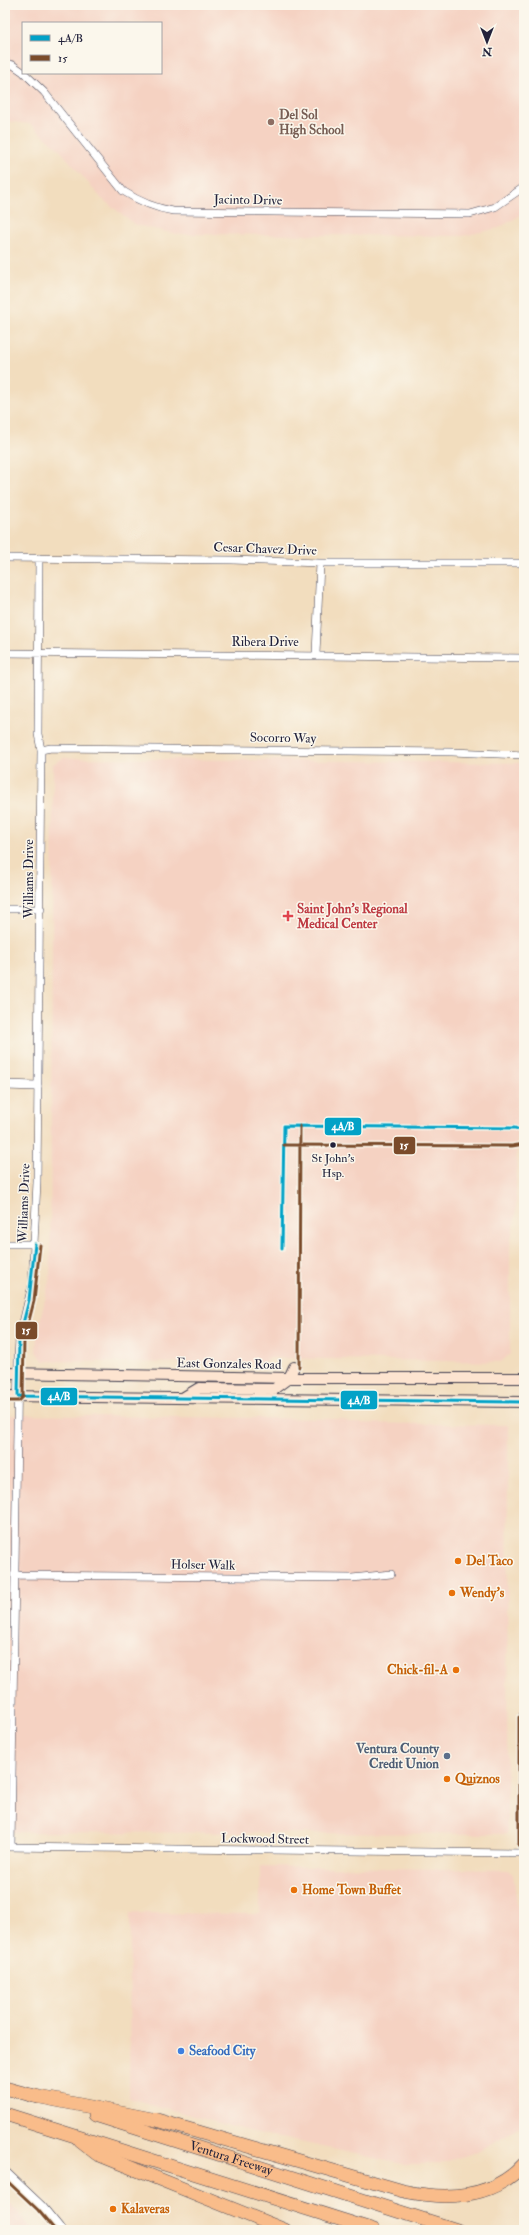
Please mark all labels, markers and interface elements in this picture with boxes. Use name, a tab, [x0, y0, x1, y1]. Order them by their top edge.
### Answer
legend	[22, 22, 162, 74]
north arrow	[467, 22, 507, 62]
text: 4A/B	[58, 31, 83, 46]
text: N	[481, 45, 493, 58]
text: 15	[58, 51, 68, 66]
place label: Del Sol High School	[279, 107, 345, 139]
marker: Del Sol High School	[266, 117, 276, 127]
street label: Jacinto Drive	[213, 191, 283, 209]
street label: Cesar Chavez Drive	[213, 539, 318, 559]
street label: Ribera Drive	[231, 634, 299, 650]
street label: Socorro Way	[250, 729, 317, 748]
street label: Williams Drive	[21, 839, 37, 920]
place label: Saint John's Regional Medical Center	[296, 901, 408, 932]
marker: Saint John's Regional Medical Center	[282, 910, 294, 922]
line badge: 4A/B	[324, 1117, 362, 1136]
text: 4A/B	[331, 1120, 354, 1134]
line badge: 15	[393, 1136, 416, 1155]
text: 15	[400, 1139, 409, 1152]
marker: St John's Hsp.	[328, 1140, 338, 1150]
place label: St John's Hsp.	[312, 1151, 354, 1181]
street label: Williams Drive	[15, 1163, 33, 1244]
line badge: 15	[15, 1321, 38, 1340]
text: 15	[22, 1324, 31, 1337]
street label: East Gonzales Road	[177, 1355, 282, 1373]
line badge: 4A/B	[40, 1387, 78, 1406]
text: 4A/B	[47, 1390, 70, 1404]
line badge: 4A/B	[340, 1390, 378, 1410]
text: 4A/B	[347, 1394, 370, 1408]
place label: Del Taco	[466, 1553, 514, 1569]
street label: Holser Walk	[171, 1556, 236, 1574]
marker: Del Taco	[453, 1556, 463, 1566]
place label: Wendy's	[459, 1585, 505, 1602]
marker: Wendy's	[447, 1588, 457, 1598]
place label: Chick-fil-A	[387, 1662, 449, 1678]
marker: Chick-fil-A	[451, 1665, 461, 1675]
place label: Ventura County Credit Union	[355, 1741, 440, 1772]
marker: Ventura County Credit Union	[442, 1751, 452, 1761]
place label: Quiznos	[455, 1771, 500, 1787]
marker: Quiznos	[442, 1774, 452, 1784]
street label: Lockwood Street	[221, 1830, 309, 1848]
place label: Home Town Buffet	[302, 1882, 402, 1898]
marker: Home Town Buffet	[289, 1885, 299, 1895]
place label: Seafood City	[189, 2043, 257, 2060]
marker: Seafood City	[176, 2046, 186, 2056]
street label: Ventura Freeway	[188, 2138, 275, 2180]
place label: Kalaveras	[121, 2201, 170, 2217]
marker: Kalaveras	[108, 2204, 118, 2214]

